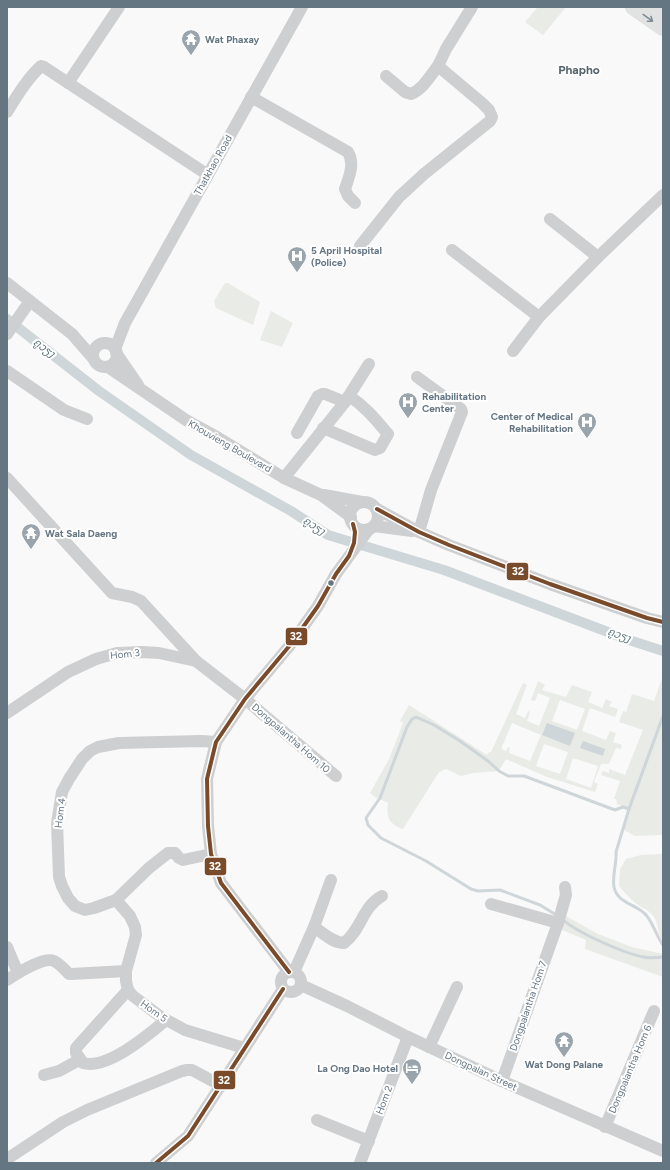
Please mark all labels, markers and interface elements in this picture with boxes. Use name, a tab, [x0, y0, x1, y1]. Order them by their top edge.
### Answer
one-way arrow	[642, 14, 653, 22]
temple icon: Wat Phaxay	[180, 28, 202, 56]
place label: Wat Phaxay	[205, 33, 260, 46]
district label: Phapho	[558, 63, 600, 77]
street label: Thatkhao Road	[191, 133, 235, 197]
place label: 5 April Hospital (Police)	[311, 244, 382, 269]
hospital icon: 5 April Hospital (Police)	[286, 245, 308, 273]
water label: ຄູວຽງ	[30, 336, 58, 362]
place label: Rehabilitation Center	[422, 390, 486, 415]
hospital icon: Rehabilitation Center	[397, 391, 419, 419]
place label: Center of Medical Rehabilitation	[491, 410, 573, 435]
hospital icon: Center of Medical Rehabilitation	[576, 411, 598, 439]
street label: Khouvieng Boulevard	[186, 417, 274, 475]
water label: ຄູວຽງ	[300, 514, 328, 539]
temple icon: Wat Sala Daeng	[20, 522, 42, 550]
place label: Wat Sala Daeng	[45, 527, 117, 540]
line badge: 32	[506, 562, 529, 581]
text: 32	[512, 565, 524, 578]
unlabelled marker	[326, 578, 336, 588]
water label: ຄູວຽງ	[605, 625, 633, 646]
line badge: 32	[285, 627, 308, 646]
text: 32	[290, 630, 302, 643]
street label: Hom 3	[110, 646, 140, 662]
street label: Dongpalantha Hom 10	[249, 700, 333, 776]
street label: Hom 4	[52, 797, 68, 829]
line badge: 32	[204, 857, 227, 876]
text: 32	[209, 860, 221, 873]
street label: Dongpalantha Hom 7	[506, 959, 550, 1053]
street label: Hom 5	[138, 997, 170, 1025]
street label: Dongpalantha Hom 6	[605, 1022, 655, 1115]
temple icon: Wat Dong Palane	[553, 1030, 575, 1058]
street label: Dongpalan Street	[443, 1049, 520, 1094]
hotel icon: La Ong Dao Hotel	[401, 1057, 423, 1085]
place label: Wat Dong Palane	[525, 1058, 604, 1071]
place label: La Ong Dao Hotel	[317, 1062, 398, 1075]
line badge: 32	[213, 1070, 236, 1090]
text: 32	[218, 1074, 230, 1087]
street label: Hom 2	[373, 1084, 395, 1116]

